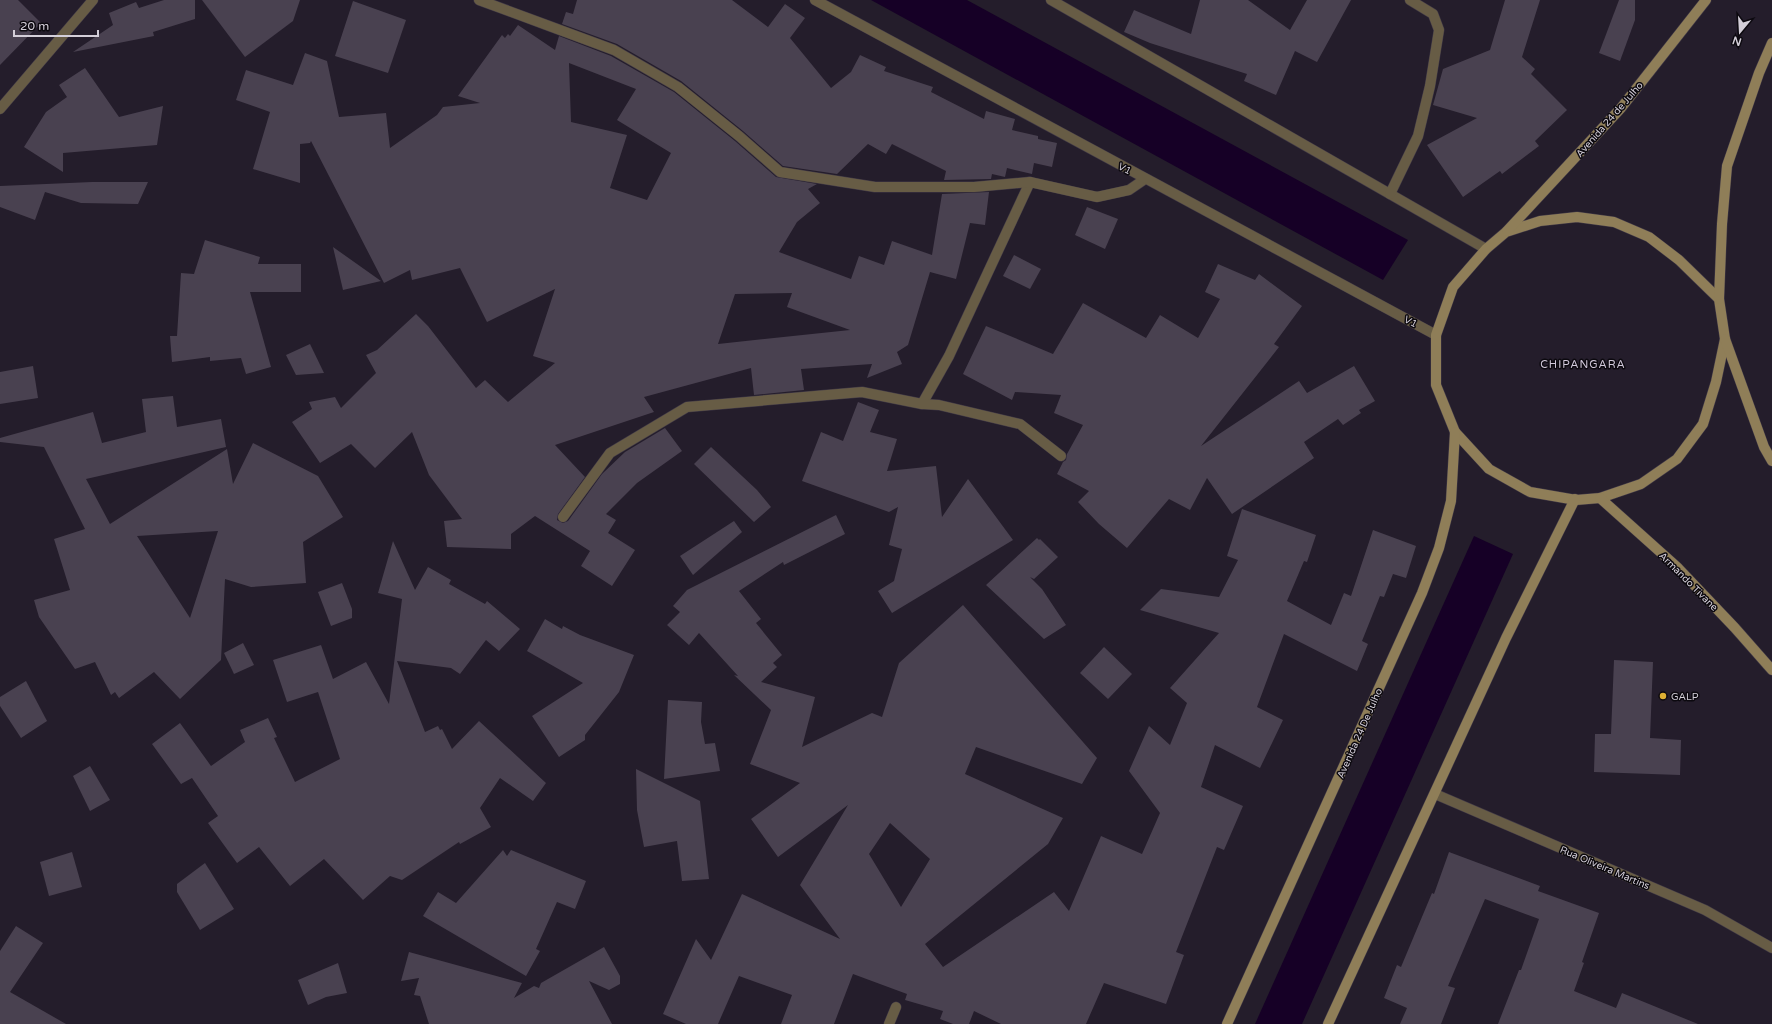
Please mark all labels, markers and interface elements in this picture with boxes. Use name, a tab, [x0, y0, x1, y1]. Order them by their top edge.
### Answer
scale bar	[14, 12, 98, 38]
north arrow	[1720, 12, 1760, 52]
text: 20 m	[20, 19, 49, 33]
text: N	[1731, 33, 1743, 49]
street label: Avenida 24 de Julho	[1574, 79, 1646, 160]
street label: V1	[1116, 160, 1133, 177]
street label: V1	[1402, 313, 1419, 330]
district label: CHIPANGARA	[1540, 358, 1626, 371]
street label: Armando Tivane	[1656, 550, 1720, 614]
street label: Avenida 24 De Julho	[1335, 687, 1385, 780]
marker: GALP	[1658, 691, 1668, 701]
place label: GALP	[1671, 691, 1699, 703]
street label: Rua Oliveira Martins	[1558, 844, 1651, 892]

